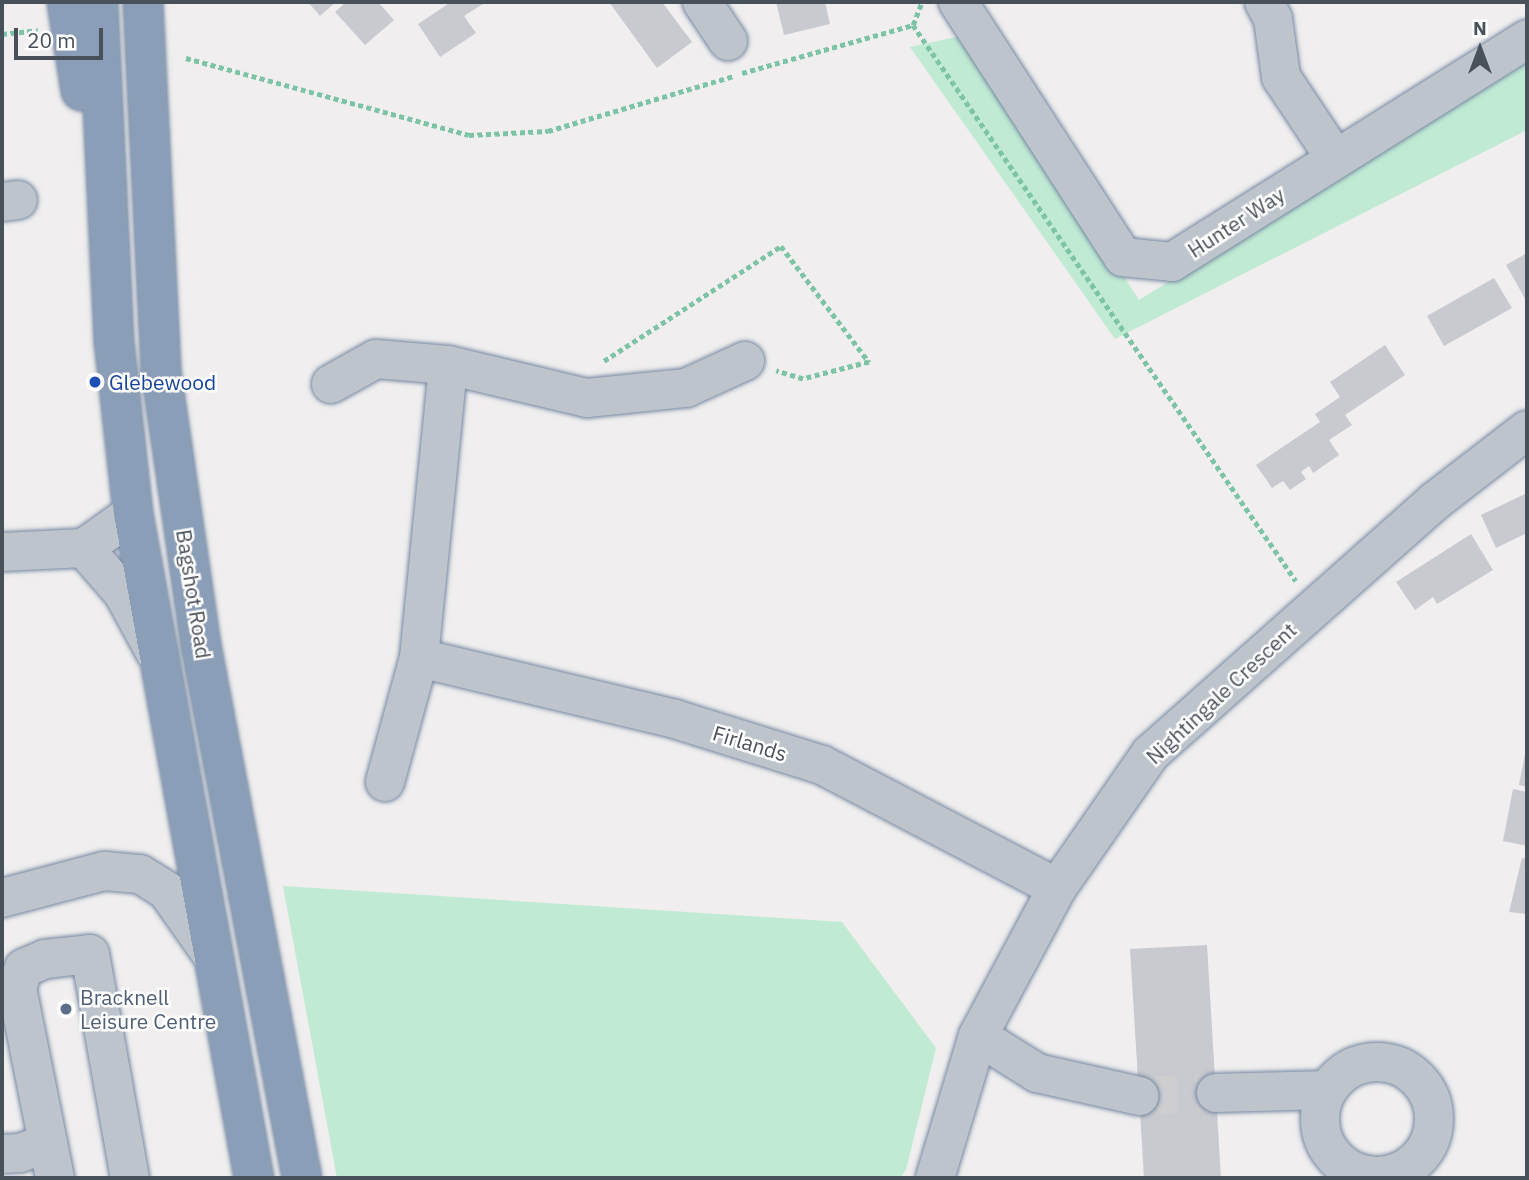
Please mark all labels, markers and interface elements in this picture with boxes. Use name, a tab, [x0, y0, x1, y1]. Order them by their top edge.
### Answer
scale bar	[18, 14, 107, 58]
north arrow	[1445, 14, 1515, 84]
text: N	[1473, 16, 1487, 40]
text: 20 m	[27, 26, 76, 54]
street label: Hunter Way	[1183, 181, 1289, 263]
place label: Glebewood	[109, 369, 216, 395]
marker: Glebewood	[87, 374, 103, 390]
street label: Bagshot Road	[171, 528, 217, 660]
street label: Nightingale Crescent	[1141, 617, 1301, 769]
street label: Firlands	[710, 720, 790, 766]
place label: Bracknell Leisure Centre	[80, 984, 216, 1034]
marker: Bracknell Leisure Centre	[58, 1001, 74, 1017]

